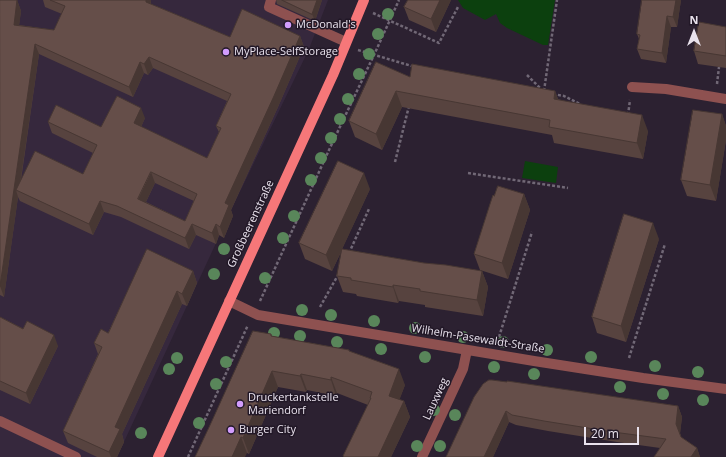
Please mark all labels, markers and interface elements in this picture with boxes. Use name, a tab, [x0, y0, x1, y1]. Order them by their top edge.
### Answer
north arrow	[674, 12, 714, 52]
text: N	[690, 12, 698, 27]
place label: McDonald's	[296, 18, 356, 32]
marker: McDonald's	[283, 20, 293, 30]
place label: MyPlace-SelfStorage	[234, 45, 338, 59]
marker: MyPlace-SelfStorage	[221, 47, 231, 57]
street label: Großbeerenstraße	[225, 178, 277, 270]
street label: Wilhelm-Pasewaldt-Straße	[411, 322, 545, 356]
street label: Lauxweg	[421, 376, 451, 422]
place label: Druckertankstelle Mariendorf	[248, 391, 339, 417]
marker: Druckertankstelle Mariendorf	[235, 399, 245, 409]
scale bar	[586, 419, 641, 445]
place label: Burger City	[239, 423, 296, 437]
marker: Burger City	[226, 425, 236, 435]
text: 20 m	[591, 425, 619, 442]

